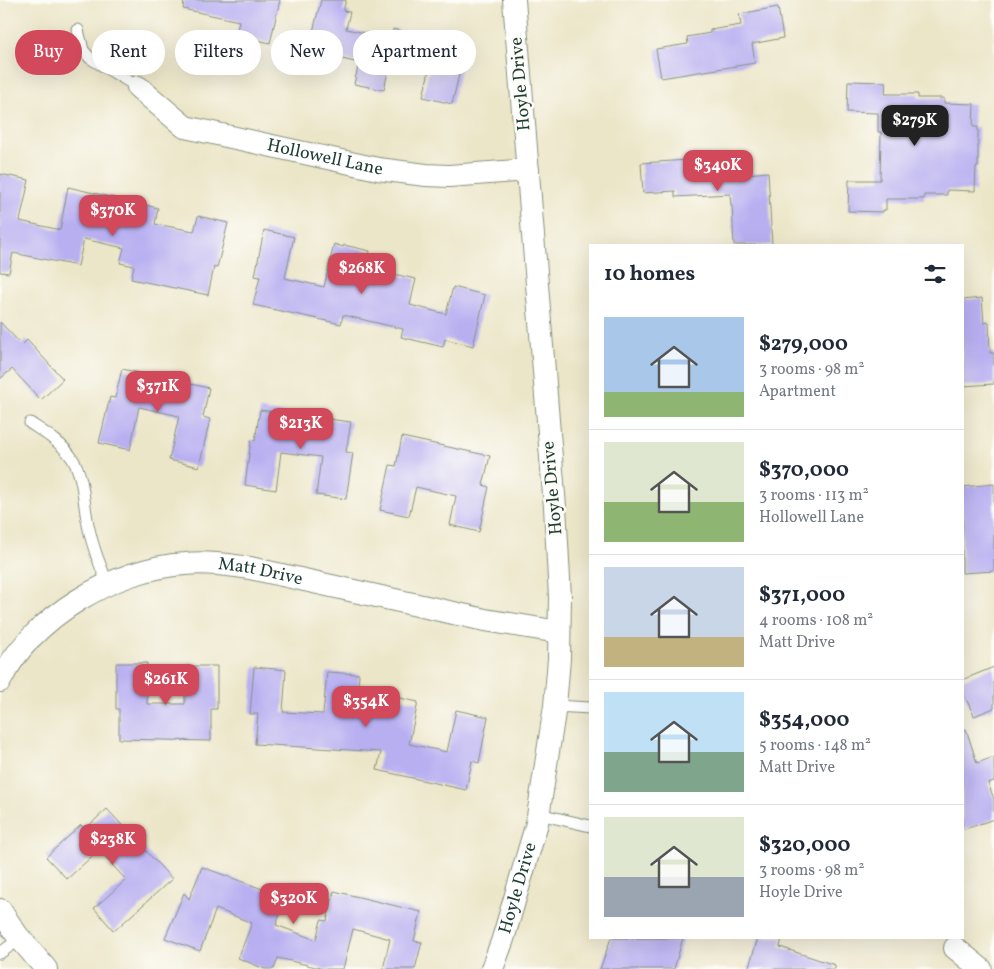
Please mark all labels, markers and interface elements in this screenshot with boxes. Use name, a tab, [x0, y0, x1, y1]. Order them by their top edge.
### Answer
chip: Buy	[15, 30, 82, 75]
chip: Rent	[92, 30, 165, 75]
chip: Filters	[175, 30, 261, 75]
chip: New	[271, 30, 343, 75]
chip: Apartment	[353, 30, 476, 75]
street label: Hoyle Drive	[504, 36, 538, 132]
pin: $279K	[880, 104, 950, 147]
text: $279K	[893, 110, 937, 132]
street label: Hollowell Lane	[265, 133, 384, 182]
pin: $340K	[683, 150, 753, 192]
text: $340K	[694, 155, 742, 177]
pin: $370K	[78, 194, 148, 237]
text: $370K	[90, 200, 136, 222]
pin: $268K	[327, 252, 397, 295]
text: $268K	[339, 258, 385, 280]
text: 10 homes	[604, 260, 695, 289]
icon: filters	[921, 260, 949, 288]
text: $279,000	[759, 330, 848, 359]
icon: home	[644, 337, 704, 397]
text: 3 rooms · 98 m²	[759, 359, 864, 381]
pin: $371K	[123, 370, 193, 413]
text: $371K	[137, 376, 179, 398]
text: Apartment	[759, 381, 836, 403]
pin: $213K	[266, 408, 336, 450]
text: $213K	[279, 413, 323, 435]
street label: Hoyle Drive	[536, 440, 570, 536]
text: $370,000	[759, 456, 849, 485]
icon: home	[644, 462, 704, 522]
text: 3 rooms · 113 m²	[759, 485, 869, 507]
text: Hollowell Lane	[759, 507, 864, 529]
street label: Matt Drive	[217, 552, 305, 592]
text: $371,000	[759, 581, 845, 610]
icon: home	[644, 587, 704, 647]
text: 4 rooms · 108 m²	[759, 610, 873, 632]
text: Matt Drive	[759, 632, 835, 654]
pin: $261K	[131, 664, 201, 706]
text: $261K	[144, 669, 188, 691]
pin: $354K	[331, 686, 401, 728]
text: $354K	[343, 691, 389, 713]
text: $354,000	[759, 706, 850, 735]
icon: home	[644, 712, 704, 772]
text: 5 rooms · 148 m²	[759, 735, 871, 757]
text: Matt Drive	[759, 757, 835, 779]
pin: $238K	[78, 824, 148, 866]
text: $238K	[90, 829, 136, 851]
text: $320,000	[759, 831, 850, 860]
icon: home	[644, 837, 704, 897]
street label: Hoyle Drive	[493, 839, 543, 937]
text: 3 rooms · 98 m²	[759, 860, 864, 882]
pin: $320K	[259, 882, 329, 925]
text: Hoyle Drive	[759, 882, 843, 904]
text: $320K	[271, 888, 317, 910]

